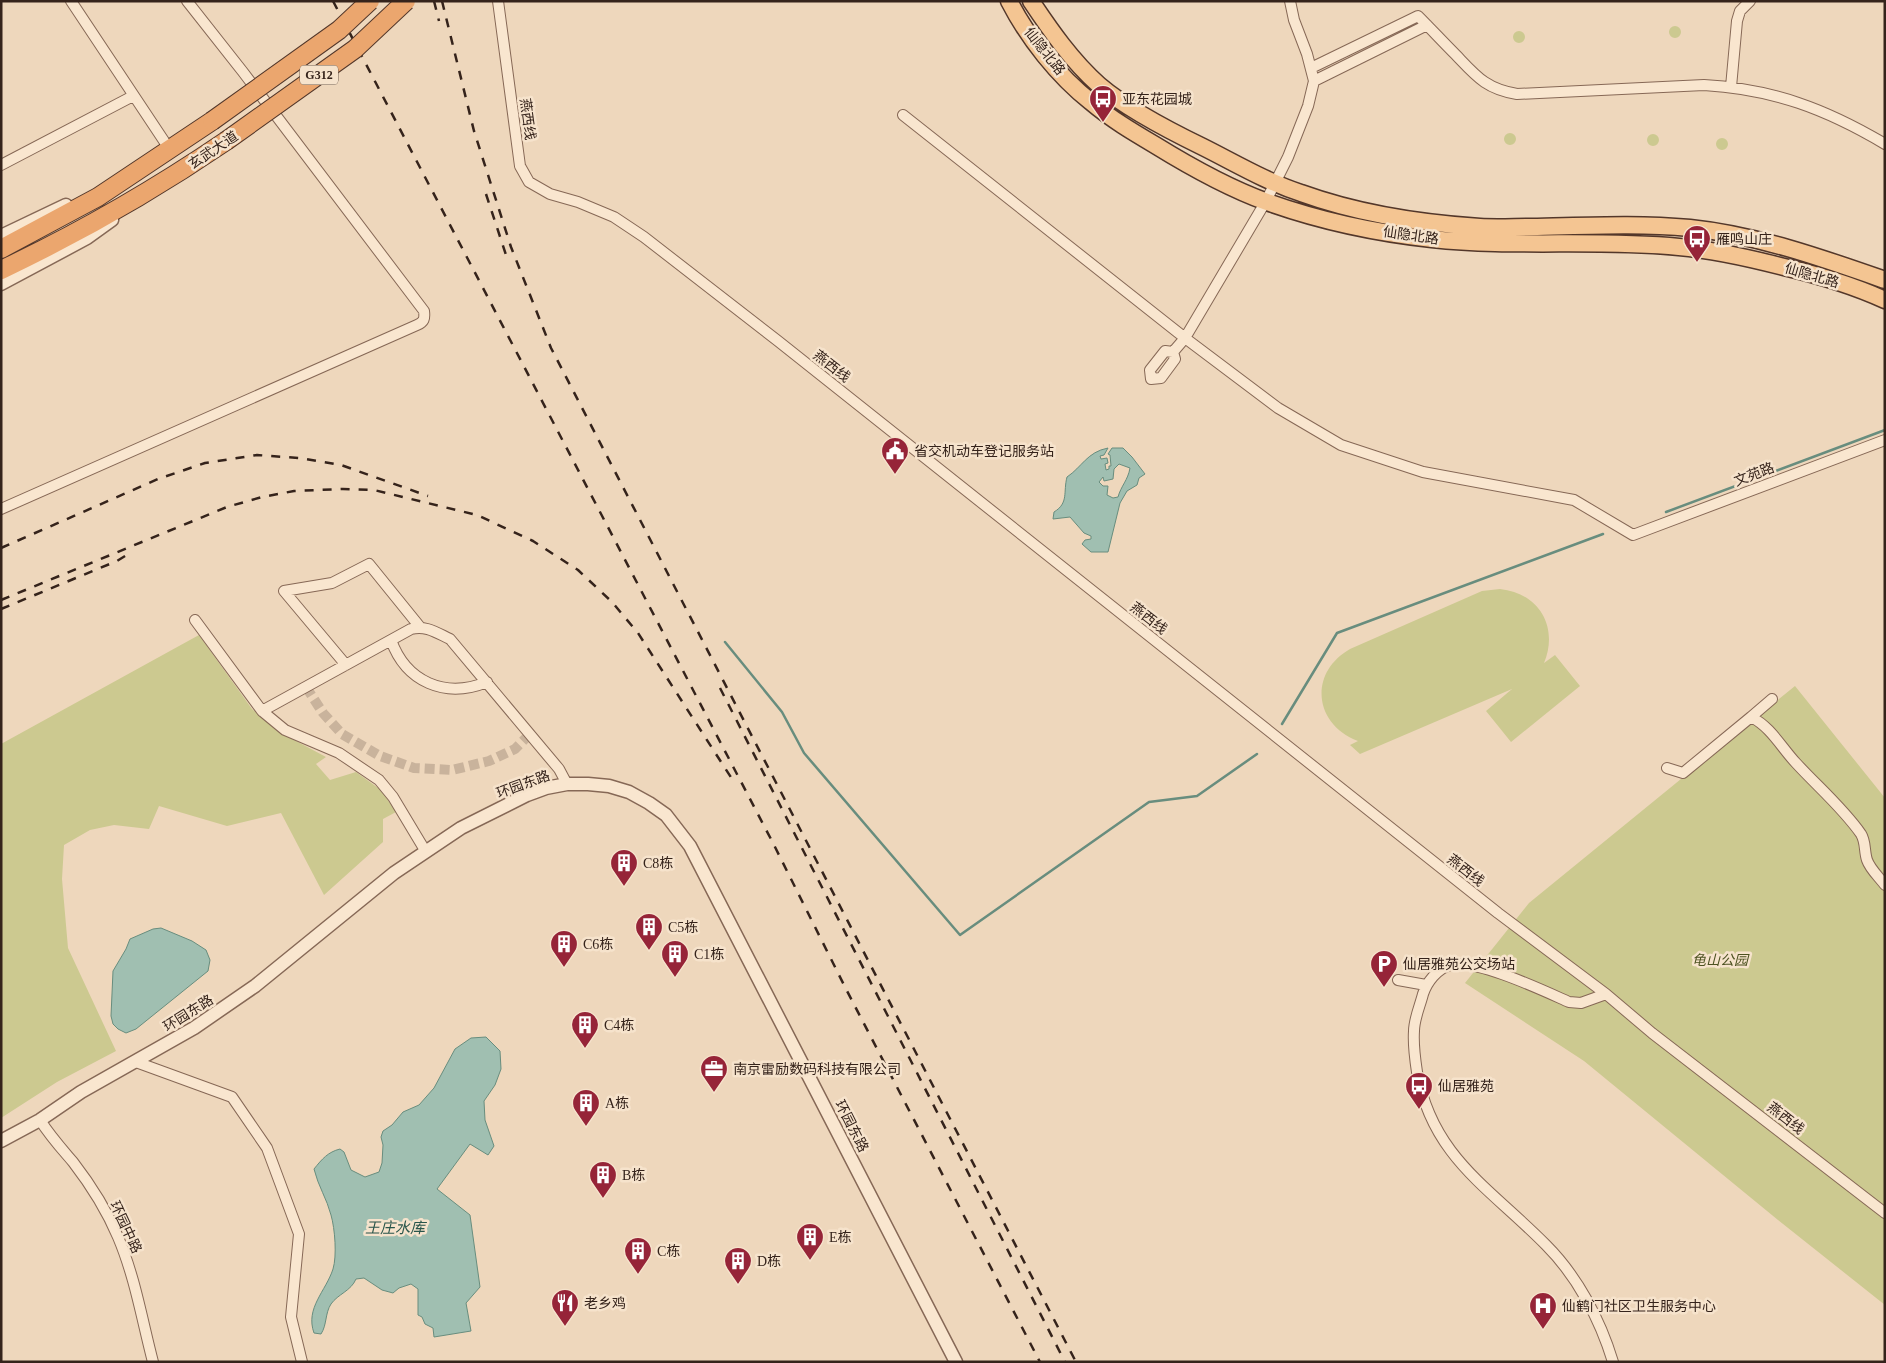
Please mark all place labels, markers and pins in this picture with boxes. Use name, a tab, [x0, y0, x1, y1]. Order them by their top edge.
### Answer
bus stop icon: 亚东花园城	[1088, 84, 1118, 123]
place label: 亚东花园城	[1122, 92, 1192, 107]
bus stop icon: 雁鸣山庄	[1682, 224, 1712, 263]
place label: 雁鸣山庄	[1716, 231, 1772, 247]
public building icon: 省交机动车登记服务站	[880, 436, 910, 475]
place label: 省交机动车登记服务站	[914, 443, 1054, 459]
building icon: C8栋	[609, 848, 639, 887]
place label: C8栋	[643, 855, 673, 871]
building icon: C5栋	[634, 912, 664, 951]
place label: C5栋	[668, 919, 698, 935]
building icon: C6栋	[549, 929, 579, 968]
place label: C6栋	[583, 936, 613, 952]
building icon: C1栋	[660, 939, 690, 978]
place label: C1栋	[694, 946, 724, 962]
parking icon: 仙居雅苑公交场站	[1369, 949, 1399, 988]
place label: 仙居雅苑公交场站	[1403, 956, 1515, 972]
building icon: C4栋	[570, 1010, 600, 1049]
place label: C4栋	[604, 1017, 634, 1033]
office icon: 南京雷励数码科技有限公司	[699, 1054, 729, 1093]
place label: 南京雷励数码科技有限公司	[733, 1062, 901, 1077]
bus stop icon: 仙居雅苑	[1404, 1071, 1434, 1110]
place label: 仙居雅苑	[1438, 1078, 1494, 1094]
building icon: A栋	[571, 1088, 601, 1127]
place label: A栋	[605, 1095, 629, 1111]
building icon: B栋	[588, 1160, 618, 1199]
place label: B栋	[622, 1167, 645, 1183]
building icon: E栋	[795, 1222, 825, 1261]
place label: E栋	[829, 1229, 852, 1245]
building icon: C栋	[623, 1236, 653, 1275]
place label: C栋	[657, 1243, 680, 1259]
building icon: D栋	[723, 1246, 753, 1285]
place label: D栋	[757, 1253, 781, 1269]
restaurant icon: 老乡鸡	[550, 1288, 580, 1327]
hospital icon: 仙鹤门社区卫生服务中心	[1528, 1291, 1558, 1330]
place label: 老乡鸡	[584, 1296, 626, 1311]
place label: 仙鹤门社区卫生服务中心	[1562, 1298, 1716, 1314]

